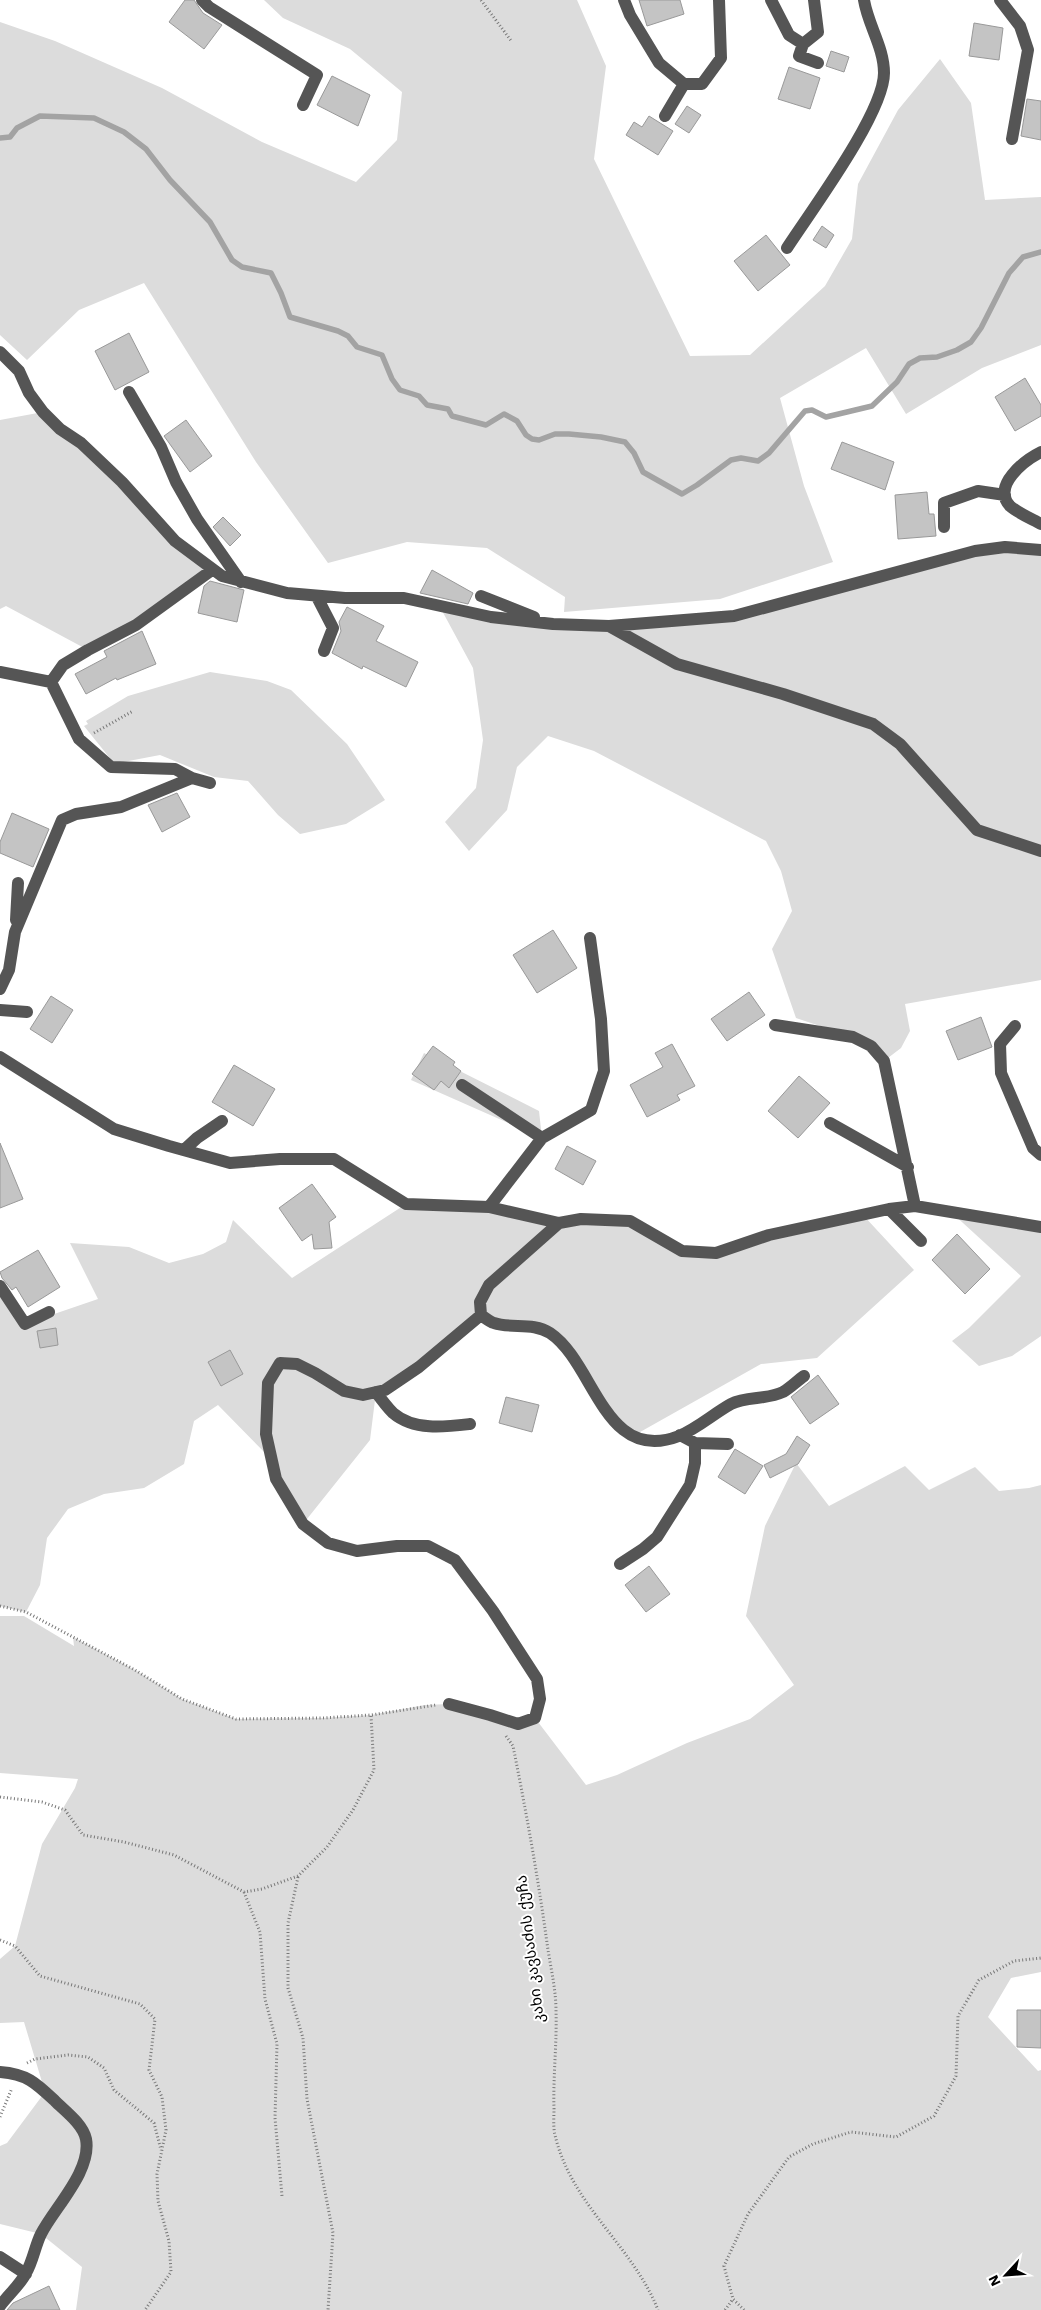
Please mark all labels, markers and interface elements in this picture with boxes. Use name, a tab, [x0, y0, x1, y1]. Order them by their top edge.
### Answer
street label: კახი კავსაძის ქუჩა	[512, 1874, 548, 2024]
north arrow	[981, 2250, 1031, 2300]
text: N	[985, 2273, 1004, 2289]

